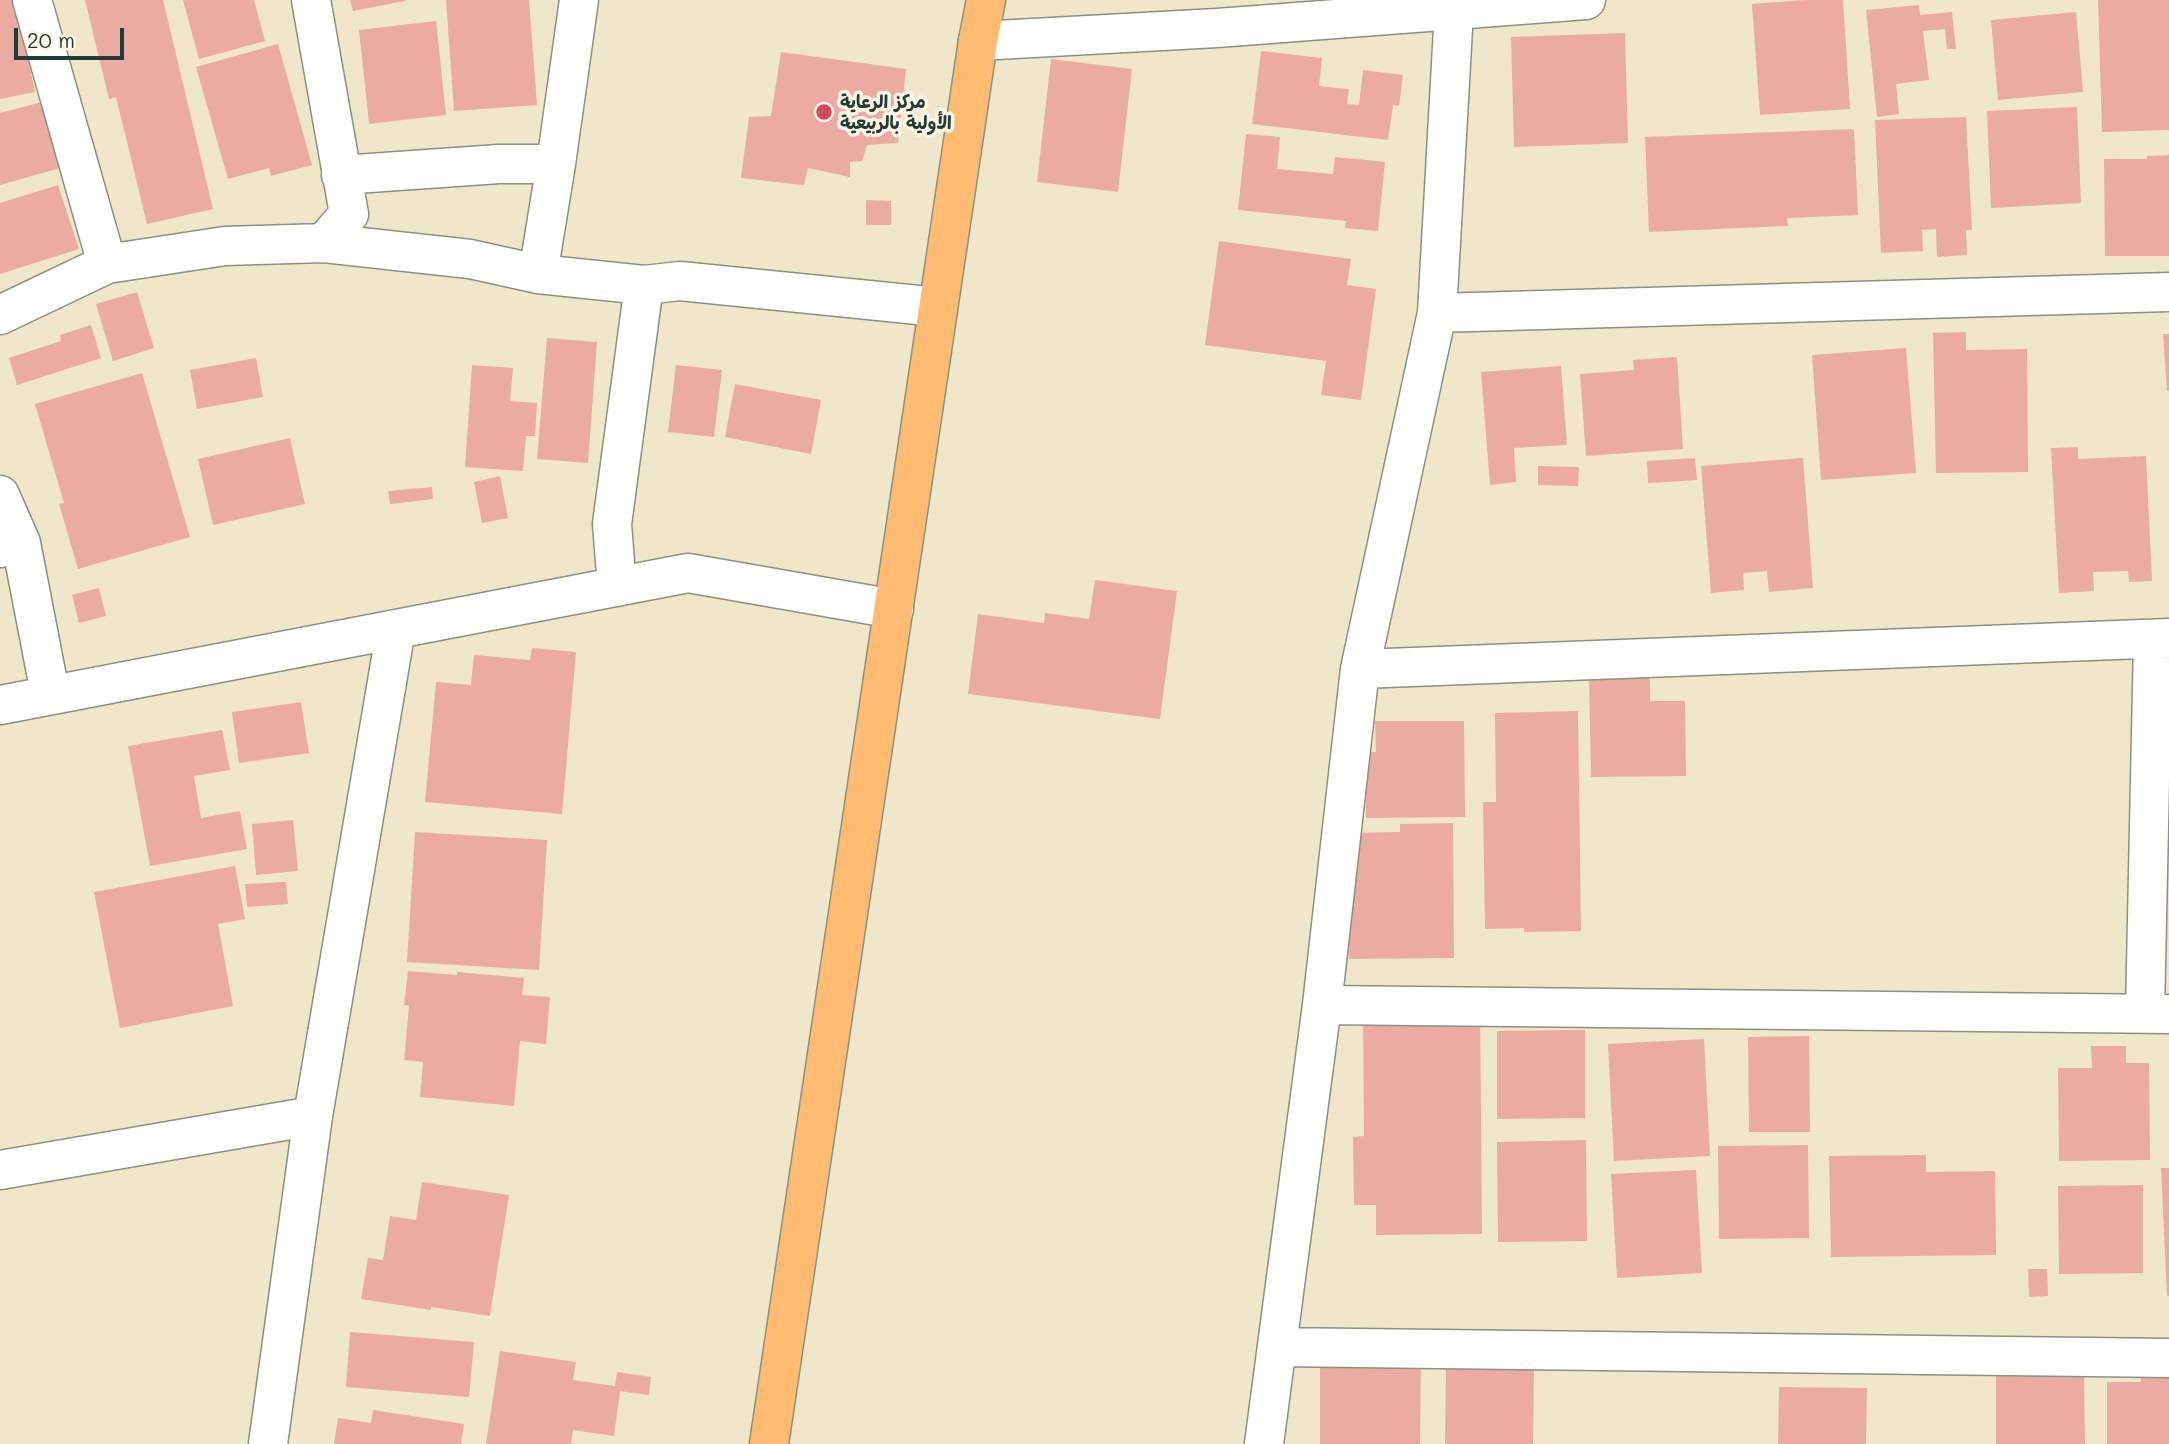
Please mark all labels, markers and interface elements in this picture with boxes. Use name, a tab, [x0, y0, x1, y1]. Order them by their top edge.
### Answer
scale bar	[18, 14, 128, 58]
text: 20 m	[27, 26, 75, 53]
place label: مركز الرعاية الأولية بالربيعية	[840, 91, 952, 134]
marker: مركز الرعاية الأولية بالربيعية	[814, 102, 834, 122]

